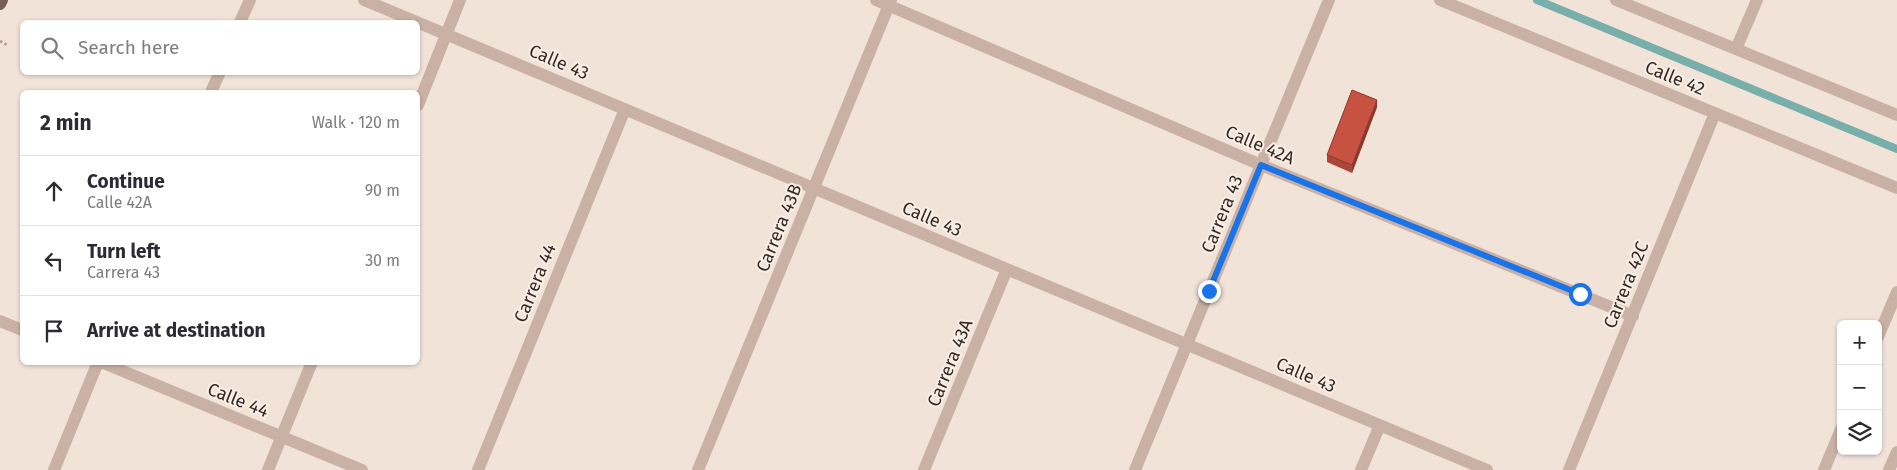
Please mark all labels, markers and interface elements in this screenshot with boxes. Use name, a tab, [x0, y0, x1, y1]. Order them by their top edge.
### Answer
search box	[20, 20, 420, 75]
icon: search	[38, 34, 66, 62]
text: Search here	[78, 36, 179, 59]
street label: Calle 43	[526, 40, 592, 84]
street label: Calle 42	[1642, 56, 1708, 100]
text: 2 min	[40, 110, 92, 136]
text: Walk · 120 m	[312, 113, 400, 132]
street label: Calle 42A	[1222, 121, 1299, 170]
text: Continue	[87, 170, 165, 193]
street label: Carrera 43	[1196, 172, 1248, 256]
icon: ahead	[40, 177, 68, 205]
text: 90 m	[365, 181, 400, 200]
street label: Carrera 43B	[751, 181, 807, 275]
text: Calle 42A	[87, 193, 152, 212]
street label: Calle 43	[899, 197, 965, 241]
street label: Carrera 42C	[1599, 238, 1653, 332]
text: Turn left	[87, 240, 161, 263]
street label: Carrera 44	[509, 240, 561, 326]
icon: left	[40, 247, 68, 275]
text: 30 m	[365, 251, 400, 270]
text: Carrera 43	[87, 263, 160, 282]
route end	[1198, 280, 1221, 303]
route start	[1569, 283, 1592, 306]
street label: Carrera 43A	[923, 315, 978, 410]
icon: arrive	[40, 317, 68, 345]
text: Arrive at destination	[87, 319, 266, 342]
map controls	[1837, 320, 1882, 455]
button: +	[1837, 320, 1882, 365]
street label: Calle 43	[1273, 353, 1339, 397]
button: −	[1837, 365, 1882, 410]
street label: Calle 44	[204, 378, 272, 422]
button: layers	[1837, 410, 1882, 455]

